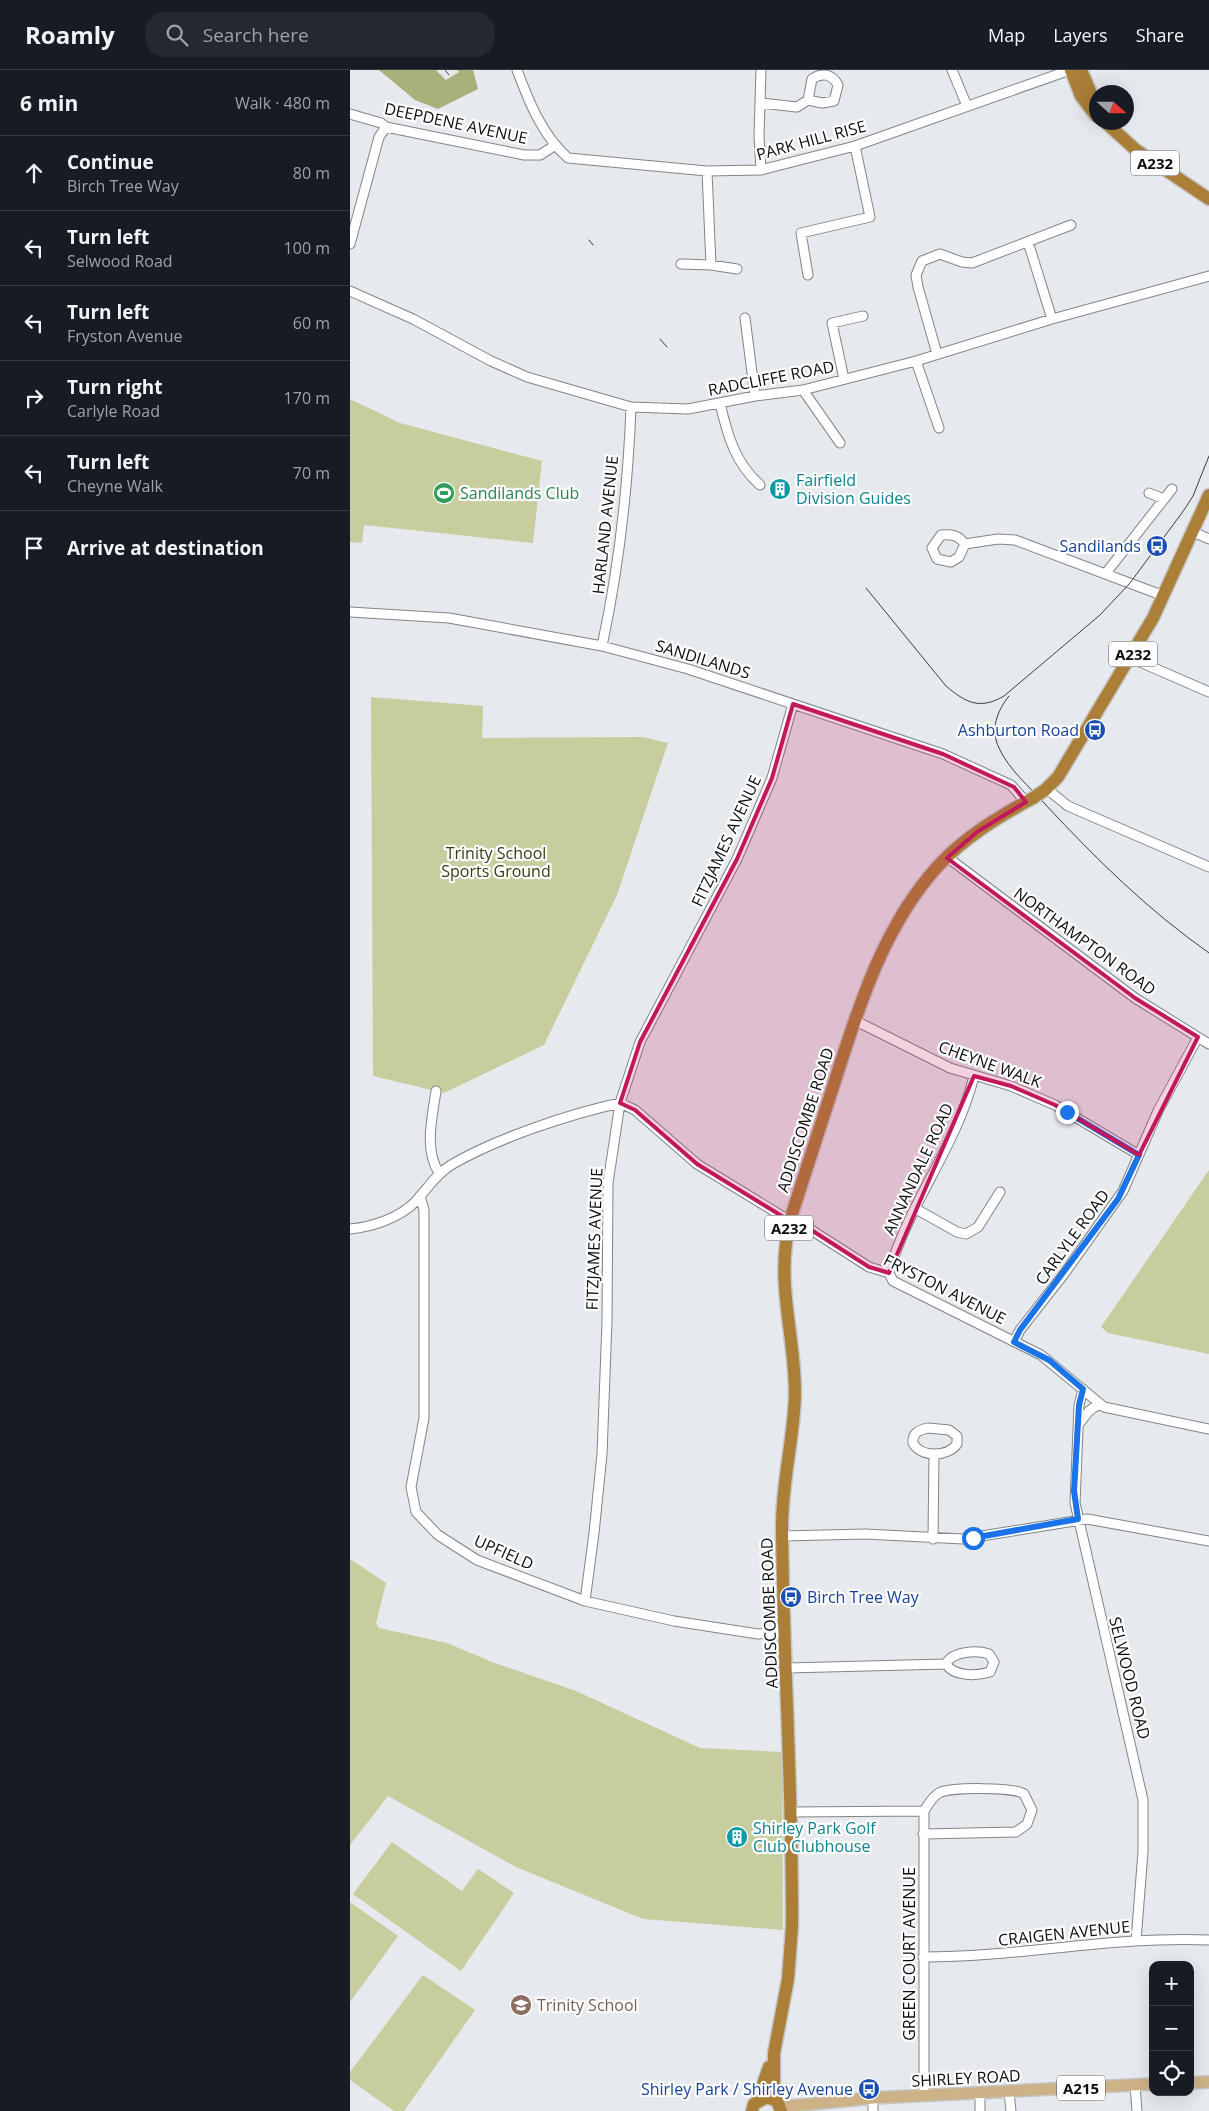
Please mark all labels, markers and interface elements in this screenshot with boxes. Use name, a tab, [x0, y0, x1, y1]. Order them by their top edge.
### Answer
search box	[145, 12, 495, 57]
text: Roamly	[25, 18, 115, 51]
icon: search	[163, 21, 191, 49]
text: Search here	[203, 22, 309, 48]
text: Map	[988, 23, 1025, 47]
text: Layers	[1053, 23, 1108, 47]
text: Share	[1136, 23, 1184, 47]
north arrow	[1089, 85, 1134, 130]
text: 6 min	[20, 89, 78, 117]
text: Walk · 480 m	[235, 92, 330, 114]
street label: DEEPDENE AVENUE	[382, 97, 530, 149]
street label: PARK HILL RISE	[754, 115, 868, 165]
text: Continue	[67, 149, 154, 175]
road number: A232	[1131, 150, 1179, 176]
icon: ahead	[20, 159, 48, 187]
text: 80 m	[293, 162, 330, 184]
text: Birch Tree Way	[67, 175, 179, 197]
text: Turn left	[67, 224, 149, 250]
icon: left	[20, 234, 48, 262]
text: 100 m	[284, 237, 330, 259]
text: Selwood Road	[67, 250, 173, 272]
text: Turn left	[67, 299, 149, 325]
icon: left	[20, 309, 48, 337]
text: 60 m	[293, 312, 330, 334]
text: Fryston Avenue	[67, 325, 182, 347]
street label: RADCLIFFE ROAD	[706, 355, 836, 401]
text: Turn right	[67, 374, 162, 400]
icon: right	[20, 384, 48, 412]
text: 170 m	[284, 387, 330, 409]
text: Carlyle Road	[67, 400, 160, 422]
text: Turn left	[67, 449, 149, 475]
street label: HARLAND AVENUE	[587, 455, 623, 595]
icon: left	[20, 459, 48, 487]
text: 70 m	[293, 462, 330, 484]
place label: Fairfield Division Guides	[796, 469, 911, 509]
text: Cheyne Walk	[67, 475, 163, 497]
building icon: Fairfield Division Guides	[768, 477, 792, 501]
sports icon: Sandilands Club	[432, 481, 456, 505]
place label: Sandilands Club	[460, 482, 579, 504]
icon: arrive	[20, 534, 48, 562]
bus stop icon: Sandilands	[1145, 534, 1169, 558]
text: Arrive at destination	[67, 535, 264, 561]
place label: Sandilands	[1060, 535, 1141, 557]
street label: SANDILANDS	[653, 634, 753, 684]
road number: A232	[1109, 642, 1157, 666]
bus stop icon: Ashburton Road	[1083, 718, 1107, 742]
place label: Ashburton Road	[958, 719, 1079, 741]
street label: FITZJAMES AVENUE	[686, 772, 766, 910]
park label: Trinity School Sports Ground	[441, 842, 551, 882]
street label: NORTHAMPTON ROAD	[1010, 882, 1160, 1000]
street label: CHEYNE WALK	[936, 1035, 1045, 1093]
street label: ADDISCOMBE ROAD	[771, 1045, 839, 1195]
street label: ANNANDALE ROAD	[878, 1099, 958, 1239]
route end	[1056, 1101, 1079, 1124]
street label: FITZJAMES AVENUE	[581, 1167, 607, 1311]
street label: CARLYLE ROAD	[1030, 1185, 1114, 1289]
road number: A232	[765, 1216, 813, 1240]
street label: FRYSTON AVENUE	[880, 1249, 1010, 1329]
route start	[962, 1527, 985, 1550]
street label: UPFIELD	[471, 1529, 537, 1575]
street label: ADDISCOMBE ROAD	[755, 1537, 783, 1689]
bus stop icon: Birch Tree Way	[779, 1585, 803, 1609]
place label: Birch Tree Way	[807, 1586, 920, 1608]
street label: SELWOOD ROAD	[1104, 1614, 1156, 1742]
place label: Shirley Park Golf Club Clubhouse	[753, 1817, 877, 1857]
building icon: Shirley Park Golf Club Clubhouse	[725, 1825, 749, 1849]
street label: GREEN COURT AVENUE	[898, 1867, 920, 2041]
street label: CRAIGEN AVENUE	[997, 1915, 1131, 1951]
map controls	[1149, 1961, 1194, 2096]
button: +	[1149, 1961, 1194, 2006]
school or university icon: Trinity School	[509, 1993, 533, 2017]
place label: Trinity School	[537, 1994, 638, 2016]
button: −	[1149, 2006, 1194, 2051]
button: locate	[1149, 2051, 1194, 2096]
street label: SHIRLEY ROAD	[911, 2064, 1021, 2092]
road number: A215	[1057, 2076, 1105, 2100]
bus stop icon: Shirley Park / Shirley Avenue	[857, 2077, 881, 2101]
place label: Shirley Park / Shirley Avenue	[641, 2078, 853, 2100]

